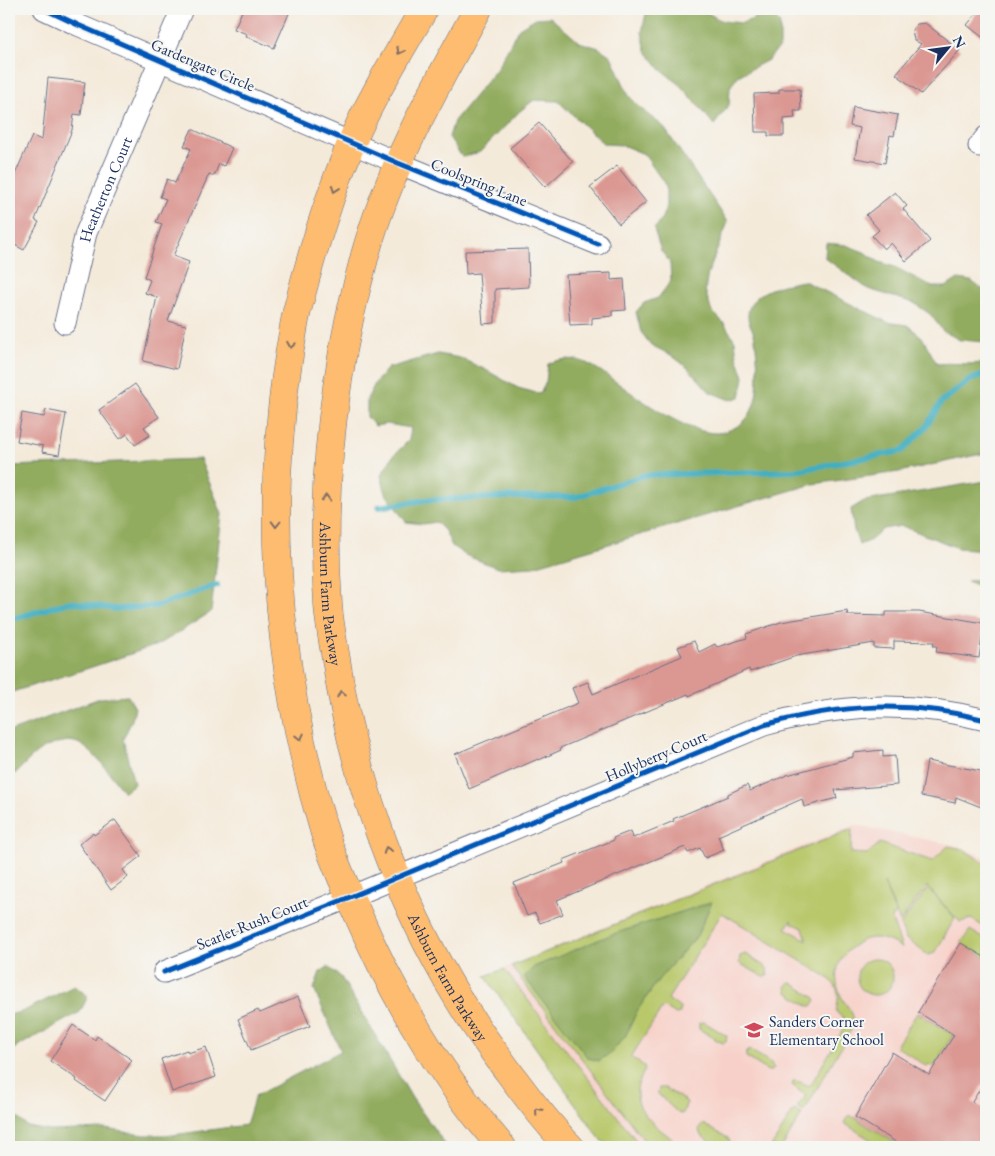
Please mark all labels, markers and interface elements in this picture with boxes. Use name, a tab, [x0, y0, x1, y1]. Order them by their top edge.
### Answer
north arrow	[922, 22, 972, 72]
text: N	[949, 32, 970, 52]
street label: Gardengate Circle	[148, 34, 258, 96]
one-way arrow	[397, 46, 407, 55]
street label: Heatherton Court	[74, 133, 137, 244]
street label: Coolspring Lane	[428, 153, 530, 211]
one-way arrow	[331, 184, 341, 192]
one-way arrow	[287, 341, 297, 349]
one-way arrow	[321, 494, 332, 502]
one-way arrow	[271, 520, 281, 528]
street label: Ashburn Farm Parkway	[315, 521, 348, 668]
one-way arrow	[337, 690, 347, 699]
street label: Hollyberry Court	[602, 725, 710, 787]
one-way arrow	[295, 733, 305, 742]
one-way arrow	[383, 846, 393, 855]
street label: Scarlet Rush Court	[193, 891, 311, 955]
street label: Ashburn Farm Parkway	[403, 908, 494, 1046]
place label: Sanders Corner Elementary School	[769, 1011, 884, 1050]
school or university icon: Sanders Corner Elementary School	[743, 1019, 765, 1041]
one-way arrow	[535, 1107, 544, 1116]

